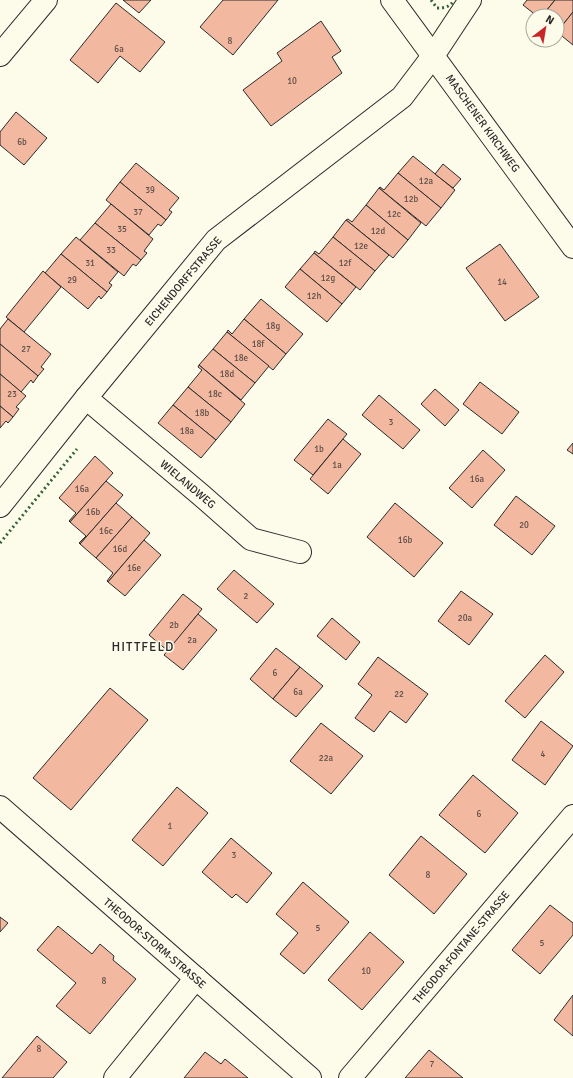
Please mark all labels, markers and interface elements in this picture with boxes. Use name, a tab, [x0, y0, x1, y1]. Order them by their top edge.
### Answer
north arrow	[525, 8, 565, 48]
text: N	[543, 12, 557, 27]
house number: 8	[228, 36, 233, 47]
house number: 6a	[114, 44, 124, 55]
street label: MASCHENER KIRCHWEG	[443, 72, 522, 175]
house number: 10	[287, 76, 297, 87]
house number: 6b	[17, 137, 27, 148]
house number: 12a	[419, 176, 434, 187]
house number: 39	[145, 185, 155, 196]
house number: 12b	[404, 194, 418, 205]
house number: 37	[133, 207, 143, 218]
house number: 12c	[387, 209, 401, 220]
house number: 35	[117, 224, 127, 235]
house number: 12d	[371, 226, 385, 237]
street label: EICHENDORFFSTRASSE	[142, 234, 225, 329]
house number: 12e	[354, 241, 369, 252]
house number: 33	[106, 245, 116, 256]
house number: 31	[85, 258, 95, 269]
house number: 12f	[339, 258, 352, 269]
house number: 12g	[321, 273, 335, 284]
house number: 29	[67, 275, 77, 286]
house number: 14	[497, 277, 507, 288]
house number: 12h	[307, 291, 321, 302]
house number: 18g	[266, 321, 280, 332]
house number: 18f	[252, 339, 265, 350]
house number: 27	[21, 344, 31, 355]
house number: 18e	[234, 353, 249, 364]
house number: 18d	[220, 369, 234, 380]
house number: 23	[7, 389, 17, 400]
house number: 18c	[208, 389, 222, 400]
house number: 18b	[195, 408, 209, 419]
house number: 3	[389, 417, 394, 428]
house number: 18a	[180, 426, 195, 437]
house number: 1b	[314, 444, 324, 455]
street label: WIELANDWEG	[157, 457, 218, 511]
house number: 1a	[332, 460, 342, 471]
house number: 16a	[470, 474, 485, 485]
house number: 16a	[75, 484, 90, 495]
house number: 16b	[86, 507, 100, 518]
house number: 20	[519, 520, 529, 531]
house number: 16c	[99, 526, 113, 537]
house number: 16b	[398, 535, 412, 546]
house number: 16d	[113, 544, 127, 555]
house number: 16e	[127, 563, 142, 574]
house number: 2	[244, 591, 249, 602]
house number: 20a	[458, 613, 473, 624]
house number: 2b	[169, 620, 179, 631]
house number: 2a	[187, 635, 197, 646]
district label: HITTFELD	[112, 639, 175, 655]
house number: 6	[273, 668, 278, 679]
house number: 6a	[293, 687, 303, 698]
house number: 22	[394, 689, 404, 700]
house number: 4	[541, 749, 546, 760]
house number: 22a	[319, 753, 334, 764]
house number: 6	[477, 809, 482, 820]
house number: 1	[168, 821, 173, 832]
house number: 3	[232, 850, 237, 861]
house number: 8	[426, 870, 431, 881]
street label: THEODOR-FONTANE-STRASSE	[410, 888, 512, 1006]
street label: THEODOR-STORM-STRASSE	[101, 895, 209, 991]
house number: 5	[316, 923, 321, 934]
house number: 5	[540, 938, 545, 949]
house number: 10	[361, 966, 371, 977]
house number: 8	[102, 976, 107, 987]
house number: 8	[37, 1044, 42, 1055]
house number: 7	[430, 1059, 435, 1070]

